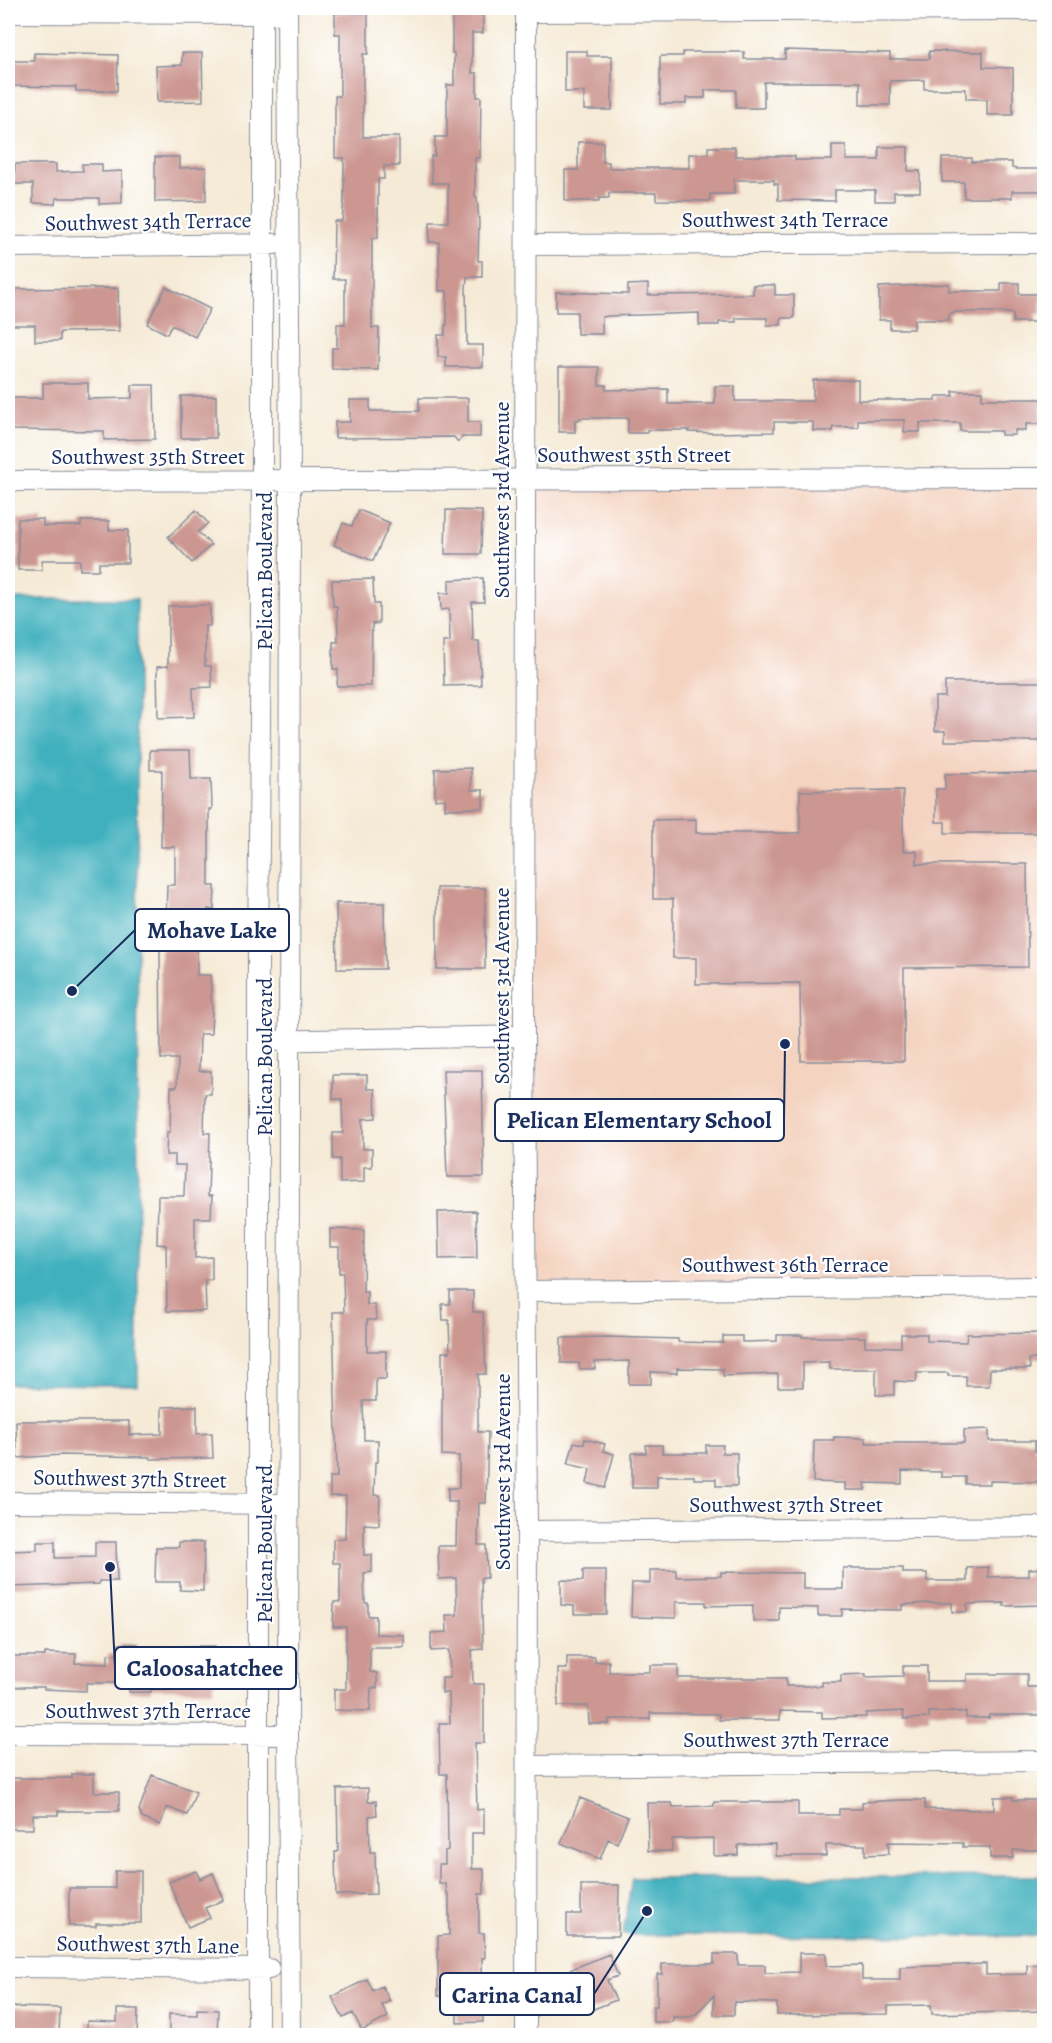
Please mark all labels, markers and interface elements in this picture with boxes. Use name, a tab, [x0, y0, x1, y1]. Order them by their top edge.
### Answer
street label: Southwest 34th Terrace	[44, 205, 252, 239]
street label: Southwest 34th Terrace	[682, 205, 888, 235]
street label: Southwest 3rd Avenue	[487, 401, 517, 599]
street label: Southwest 35th Street	[537, 440, 731, 470]
street label: Southwest 35th Street	[51, 442, 245, 472]
street label: Pelican Boulevard	[250, 491, 280, 651]
street label: Southwest 3rd Avenue	[487, 887, 517, 1085]
callout: Mohave Lake	[135, 909, 289, 951]
text: Mohave Lake	[147, 914, 277, 946]
street label: Pelican Boulevard	[250, 977, 280, 1137]
callout: Pelican Elementary School	[495, 1099, 784, 1141]
text: Pelican Elementary School	[506, 1104, 772, 1136]
street label: Southwest 36th Terrace	[681, 1250, 889, 1280]
street label: Southwest 3rd Avenue	[488, 1373, 518, 1571]
street label: Southwest 37th Street	[33, 1462, 227, 1496]
street label: Pelican Boulevard	[250, 1464, 280, 1624]
street label: Southwest 37th Street	[689, 1490, 883, 1520]
callout: Caloosahatchee	[115, 1647, 296, 1689]
text: Caloosahatchee	[127, 1652, 283, 1684]
street label: Southwest 37th Terrace	[45, 1696, 251, 1726]
street label: Southwest 37th Terrace	[683, 1725, 889, 1755]
street label: Southwest 37th Lane	[56, 1928, 240, 1962]
callout: Carina Canal	[440, 1973, 594, 2015]
text: Carina Canal	[452, 1979, 583, 2011]

